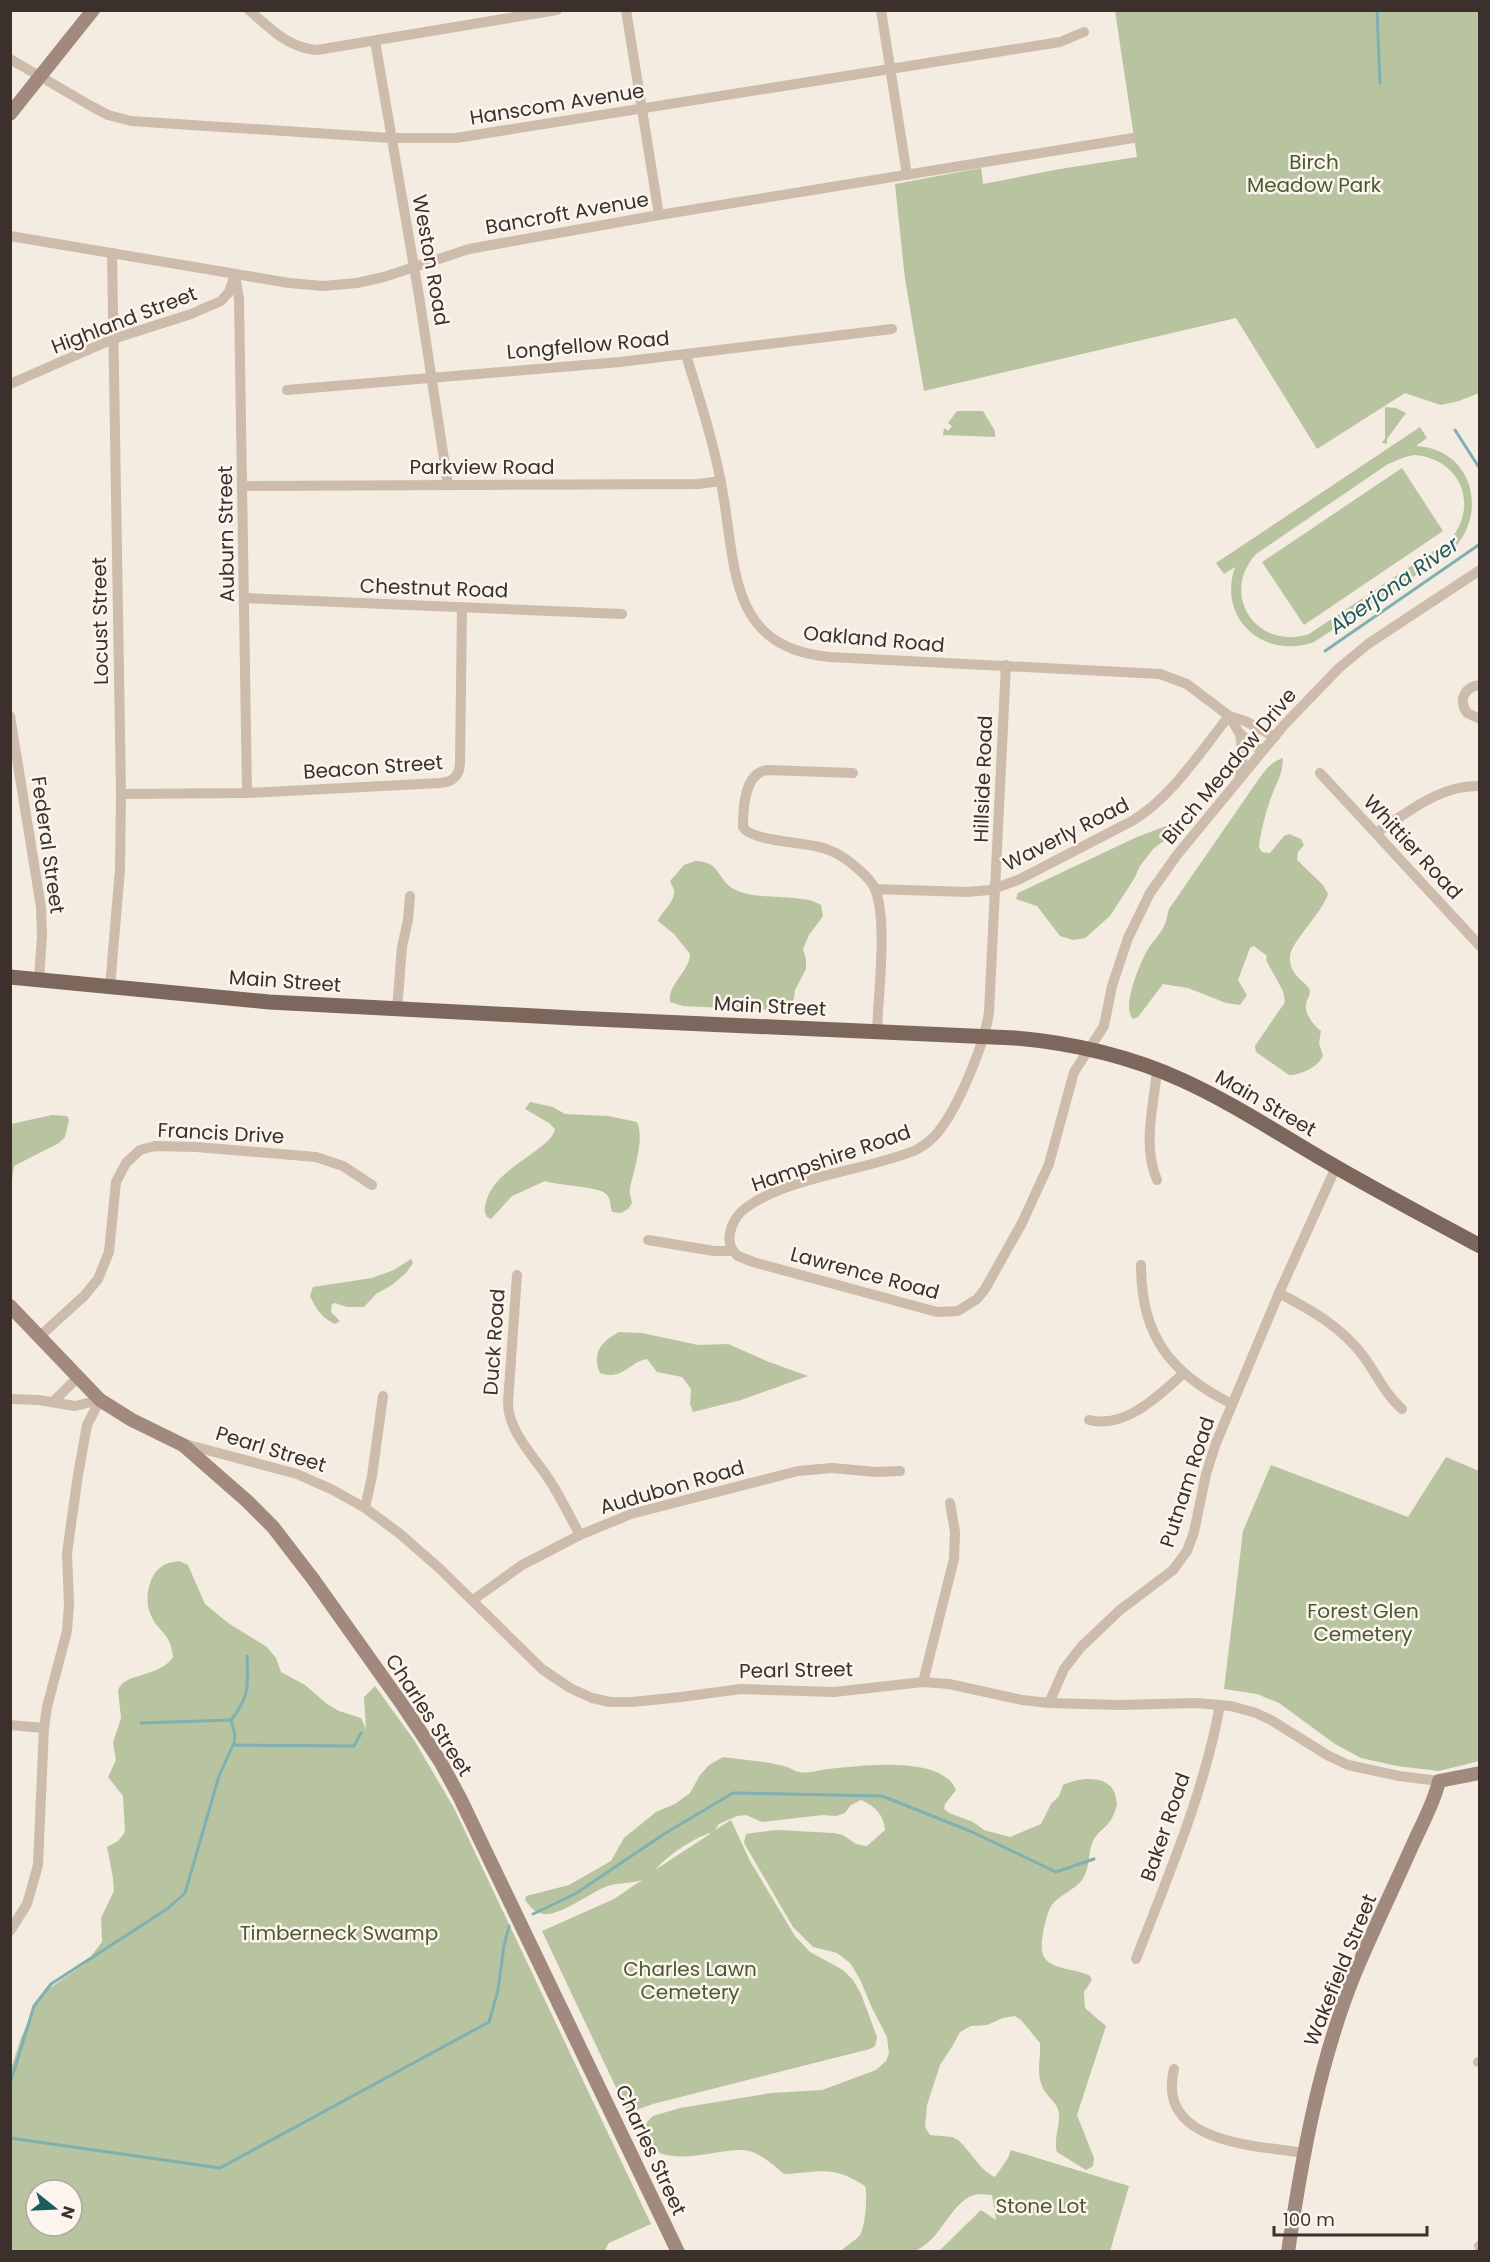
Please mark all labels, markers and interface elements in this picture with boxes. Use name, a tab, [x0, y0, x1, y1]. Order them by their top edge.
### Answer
street label: Hanscom Avenue	[468, 76, 646, 132]
park label: Birch Meadow Park	[1247, 148, 1382, 199]
street label: Bancroft Avenue	[483, 185, 651, 241]
street label: Weston Road	[406, 192, 456, 328]
street label: Highland Street	[47, 279, 201, 361]
street label: Longfellow Road	[506, 324, 670, 366]
street label: Parkview Road	[409, 453, 555, 481]
street label: Auburn Street	[211, 465, 241, 603]
water label: Aberjona River	[1322, 529, 1466, 641]
street label: Locust Street	[85, 557, 115, 685]
street label: Chestnut Road	[359, 571, 509, 605]
street label: Oakland Road	[802, 619, 946, 659]
street label: Birch Meadow Drive	[1155, 682, 1303, 850]
street label: Hillside Road	[967, 715, 999, 843]
street label: Beacon Street	[302, 748, 444, 786]
street label: Federal Street	[25, 775, 71, 915]
street label: Whittier Road	[1357, 788, 1469, 906]
street label: Waverly Road	[998, 790, 1134, 878]
street label: Main Street	[228, 963, 342, 999]
street label: Main Street	[713, 989, 827, 1023]
street label: Main Street	[1210, 1063, 1322, 1143]
street label: Francis Drive	[157, 1116, 285, 1150]
street label: Hampshire Road	[748, 1118, 914, 1198]
street label: Lawrence Road	[787, 1240, 943, 1306]
street label: Duck Road	[476, 1288, 512, 1396]
street label: Putnam Road	[1153, 1413, 1221, 1551]
street label: Pearl Street	[213, 1419, 329, 1479]
street label: Audubon Road	[596, 1453, 748, 1521]
park label: Forest Glen Cemetery	[1307, 1597, 1419, 1648]
street label: Charles Street	[379, 1648, 479, 1782]
street label: Pearl Street	[739, 1655, 853, 1685]
street label: Baker Road	[1133, 1769, 1197, 1885]
street label: Wakefield Street	[1297, 1890, 1383, 2050]
park label: Timberneck Swamp	[240, 1919, 438, 1947]
park label: Charles Lawn Cemetery	[623, 1955, 757, 2006]
street label: Charles Street	[609, 2080, 693, 2220]
north arrow	[24, 2178, 84, 2238]
park label: Stone Lot	[995, 2192, 1087, 2220]
scale bar	[1274, 2199, 1427, 2237]
text: N	[55, 2203, 81, 2222]
text: 100 m	[1283, 2207, 1335, 2232]

